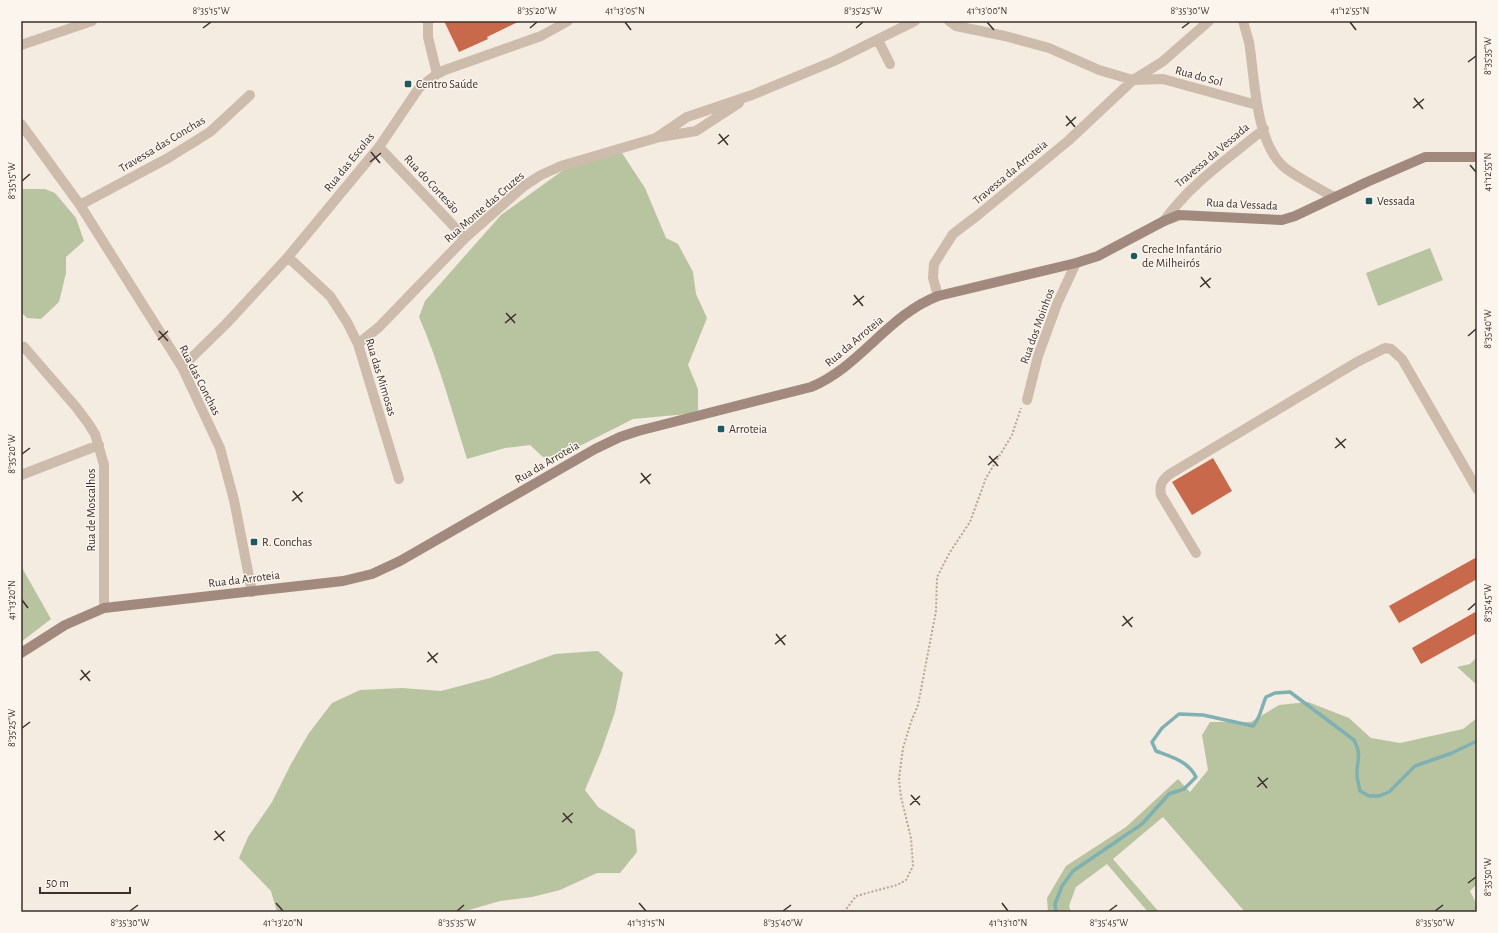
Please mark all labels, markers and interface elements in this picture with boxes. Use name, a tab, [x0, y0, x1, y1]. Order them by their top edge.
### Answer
text: 8°35'15"W	[192, 6, 230, 16]
text: 8°35'20"W	[517, 6, 557, 16]
text: 41°13'05"N	[605, 6, 645, 16]
text: 8°35'25"W	[844, 6, 882, 16]
text: 41°13'00"N	[967, 6, 1007, 16]
text: 8°35'30"W	[1171, 6, 1210, 16]
text: 41°12'55"N	[1331, 6, 1369, 16]
text: 8°35'35"W	[1483, 37, 1493, 75]
street label: Rua do Sol	[1174, 64, 1224, 88]
place label: Centro Saúde	[416, 78, 478, 90]
marker: Centro Saúde	[403, 79, 413, 89]
street label: Travessa das Conchas	[117, 114, 207, 174]
street label: Travessa da Vessada	[1173, 120, 1252, 189]
street label: Rua das Escolas	[322, 130, 376, 194]
street label: Travessa da Arroteia	[971, 137, 1050, 206]
street label: Rua do Cortesão	[402, 153, 462, 216]
text: 41°12'55"N	[1483, 153, 1493, 191]
text: 8°35'15"W	[7, 162, 17, 200]
street label: Rua Monte das Cruzes	[442, 169, 526, 245]
place label: Vessada	[1377, 195, 1415, 207]
street label: Rua da Vessada	[1206, 196, 1279, 212]
marker: Vessada	[1364, 196, 1374, 206]
place label: Creche Infantário de Milheirós	[1142, 243, 1222, 269]
marker: Creche Infantário de Milheirós	[1129, 251, 1139, 261]
street label: Rua dos Moinhos	[1018, 287, 1056, 365]
text: 8°35'40"W	[1483, 309, 1493, 349]
street label: Rua da Arroteia	[823, 313, 886, 369]
street label: Rua das Mimosas	[363, 337, 399, 417]
street label: Rua das Conchas	[177, 343, 223, 417]
place label: Arroteia	[729, 423, 768, 435]
marker: Arroteia	[716, 424, 726, 434]
text: 8°35'20"W	[7, 434, 17, 474]
street label: Rua da Arroteia	[513, 439, 582, 485]
street label: Rua de Moscalhos	[85, 469, 97, 551]
place label: R. Conchas	[262, 536, 312, 548]
marker: R. Conchas	[249, 537, 259, 547]
street label: Rua da Arroteia	[208, 569, 281, 589]
text: 41°13'20"N	[7, 580, 17, 620]
text: 8°35'45"W	[1483, 584, 1493, 622]
text: 8°35'25"W	[7, 709, 17, 747]
text: 8°35'50"W	[1483, 857, 1493, 896]
scale bar	[40, 869, 130, 895]
text: 50 m	[46, 877, 69, 889]
text: 8°35'30"W	[111, 918, 150, 928]
text: 41°13'20"N	[263, 918, 303, 928]
text: 8°35'35"W	[438, 918, 476, 928]
text: 41°13'15"N	[627, 918, 665, 928]
text: 8°35'40"W	[763, 918, 803, 928]
text: 41°13'10"N	[989, 918, 1027, 928]
text: 8°35'45"W	[1090, 918, 1128, 928]
text: 8°35'50"W	[1416, 918, 1455, 928]

